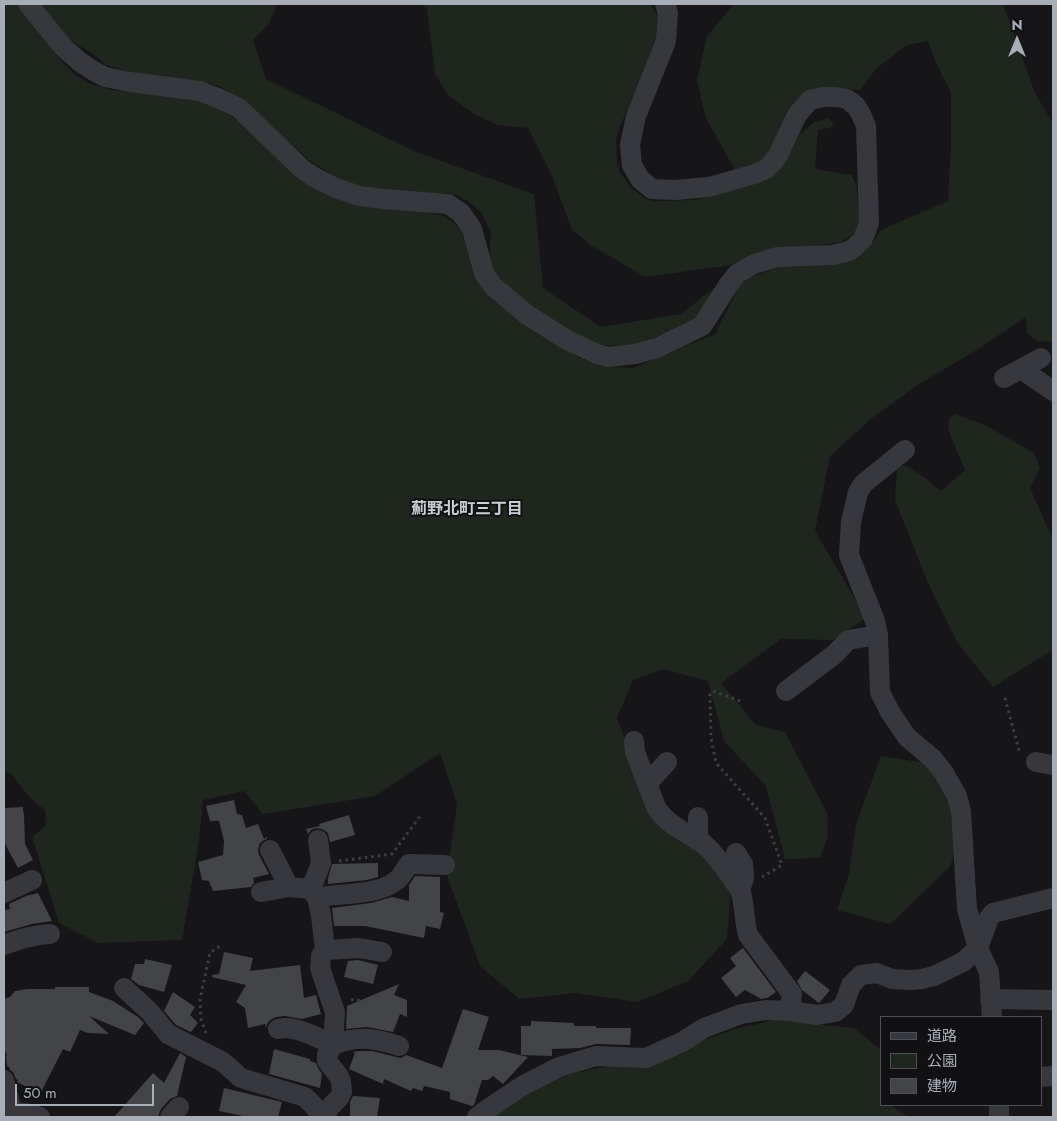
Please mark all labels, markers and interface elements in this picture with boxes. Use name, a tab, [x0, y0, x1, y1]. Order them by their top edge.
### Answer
north arrow	[992, 15, 1042, 65]
text: N	[1011, 15, 1023, 35]
district label: 薊野北町三丁目	[411, 500, 523, 520]
legend	[880, 1016, 1042, 1106]
text: 道路	[927, 1025, 957, 1047]
text: 公園	[927, 1050, 957, 1072]
scale bar	[18, 1074, 156, 1106]
text: 建物	[927, 1075, 957, 1097]
text: 50 m	[23, 1082, 57, 1104]

